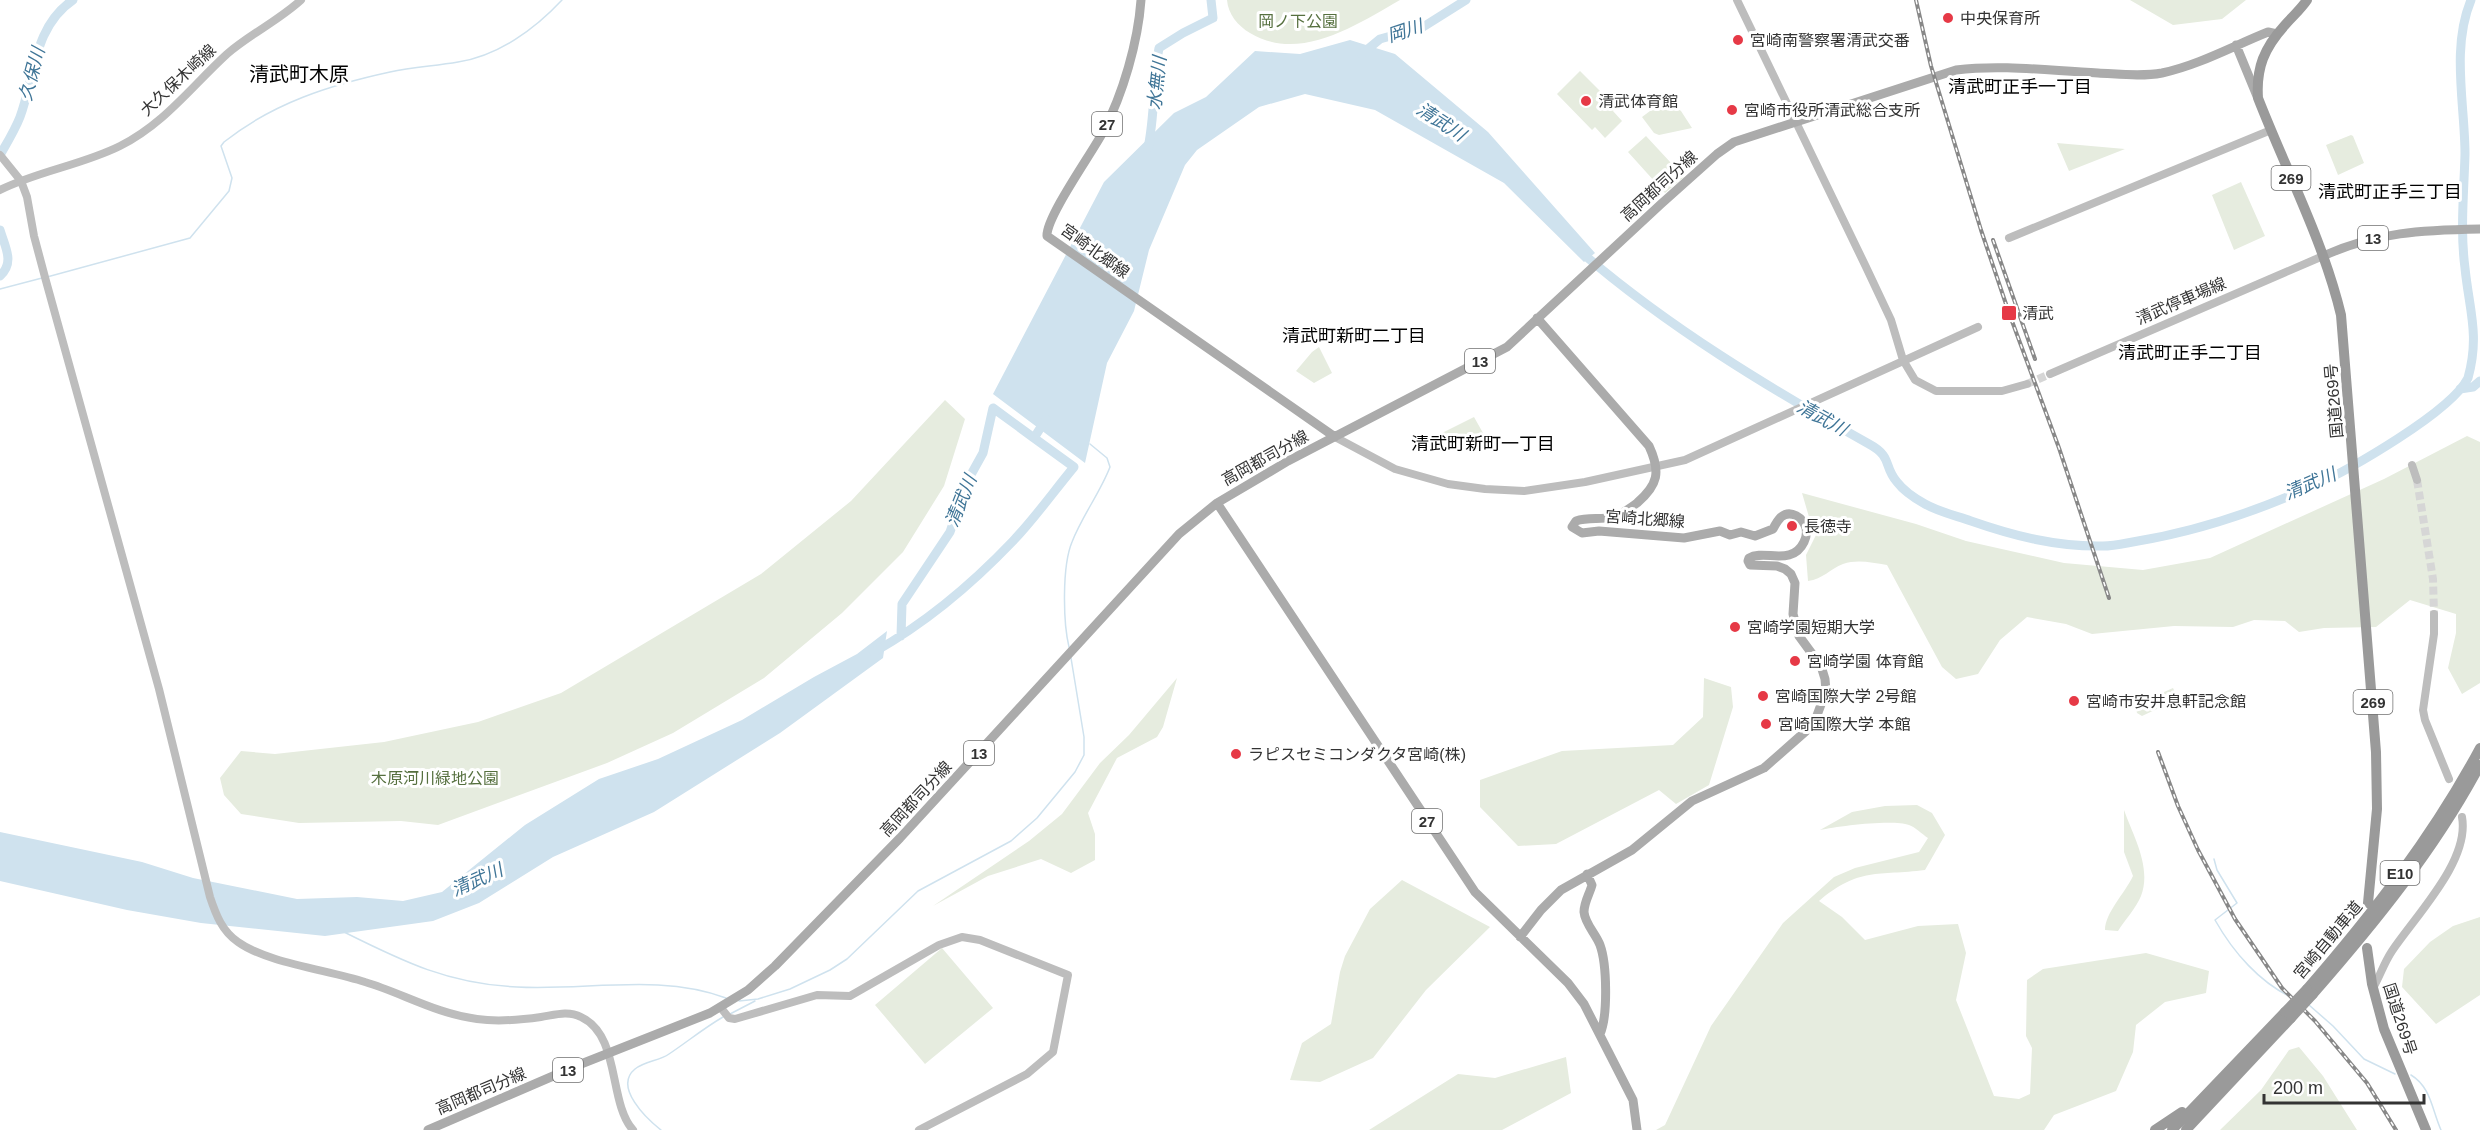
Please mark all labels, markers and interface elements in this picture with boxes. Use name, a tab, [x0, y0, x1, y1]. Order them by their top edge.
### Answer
place label: 中央保育所	[1960, 10, 2040, 27]
marker: 中央保育所	[1941, 11, 1955, 25]
park label: 岡ノ下公園	[1258, 13, 1338, 30]
water label: 岡川	[1385, 15, 1427, 46]
place label: 宮崎南警察署清武交番	[1750, 32, 1910, 49]
marker: 宮崎南警察署清武交番	[1731, 33, 1745, 47]
street label: 大久保木崎線	[137, 41, 219, 119]
water label: 久保川	[15, 43, 49, 103]
water label: 水無川	[1144, 53, 1170, 111]
district label: 清武町木原	[249, 63, 349, 85]
district label: 清武町正手一丁目	[1948, 77, 2092, 97]
place label: 清武体育館	[1598, 93, 1678, 110]
marker: 清武体育館	[1579, 94, 1593, 108]
water label: 清武川	[1413, 99, 1471, 146]
place label: 宮崎市役所清武総合支所	[1744, 102, 1920, 119]
marker: 宮崎市役所清武総合支所	[1725, 103, 1739, 117]
road number: 27	[1092, 112, 1122, 136]
street label: 高岡都司分線	[1618, 148, 1700, 224]
road number: 269	[2272, 166, 2310, 190]
district label: 清武町正手三丁目	[2318, 182, 2462, 202]
street label: 宮崎北郷線	[1058, 221, 1132, 281]
road number: 13	[2358, 226, 2388, 250]
street label: 清武停車場線	[2133, 274, 2229, 328]
marker: 清武	[2000, 304, 2018, 322]
place label: 清武	[2022, 305, 2054, 322]
district label: 清武町新町二丁目	[1282, 326, 1426, 346]
district label: 清武町正手二丁目	[2118, 343, 2262, 363]
road number: 13	[1465, 349, 1495, 373]
street label: 国道269号	[2322, 363, 2346, 439]
water label: 清武川	[1794, 396, 1852, 441]
street label: 高岡都司分線	[1219, 427, 1311, 489]
district label: 清武町新町一丁目	[1411, 434, 1555, 454]
water label: 清武川	[2281, 463, 2341, 504]
water label: 清武川	[942, 470, 981, 530]
street label: 宮崎北郷線	[1604, 508, 1686, 530]
place label: 長徳寺	[1804, 518, 1852, 535]
marker: 長徳寺	[1785, 519, 1799, 533]
place label: 宮崎学園短期大学	[1747, 619, 1875, 636]
marker: 宮崎学園短期大学	[1728, 620, 1742, 634]
place label: 宮崎学園 体育館	[1807, 653, 1923, 670]
marker: 宮崎学園 体育館	[1788, 654, 1802, 668]
place label: 宮崎国際大学 2号館	[1775, 688, 1916, 705]
marker: 宮崎国際大学 2号館	[1756, 689, 1770, 703]
road number: 269	[2354, 690, 2392, 714]
place label: 宮崎市安井息軒記念館	[2086, 693, 2246, 710]
marker: 宮崎市安井息軒記念館	[2067, 694, 2081, 708]
place label: 宮崎国際大学 本館	[1778, 716, 1910, 733]
marker: 宮崎国際大学 本館	[1759, 717, 1773, 731]
road number: 13	[964, 741, 994, 765]
place label: ラピスセミコンダクタ宮崎(株)	[1248, 746, 1466, 763]
marker: ラピスセミコンダクタ宮崎(株)	[1229, 747, 1243, 761]
street label: 高岡都司分線	[877, 758, 955, 840]
park label: 木原河川緑地公園	[371, 770, 499, 787]
road number: 27	[1412, 809, 1442, 833]
water label: 清武川	[448, 859, 508, 900]
road number: E10	[2380, 861, 2420, 885]
street label: 宮崎自動車道	[2291, 898, 2365, 982]
street label: 国道269号	[2380, 981, 2420, 1057]
road number: 13	[553, 1058, 583, 1082]
street label: 高岡都司分線	[433, 1064, 529, 1118]
scale bar	[2264, 1067, 2424, 1105]
text: 200 m	[2273, 1078, 2323, 1098]

